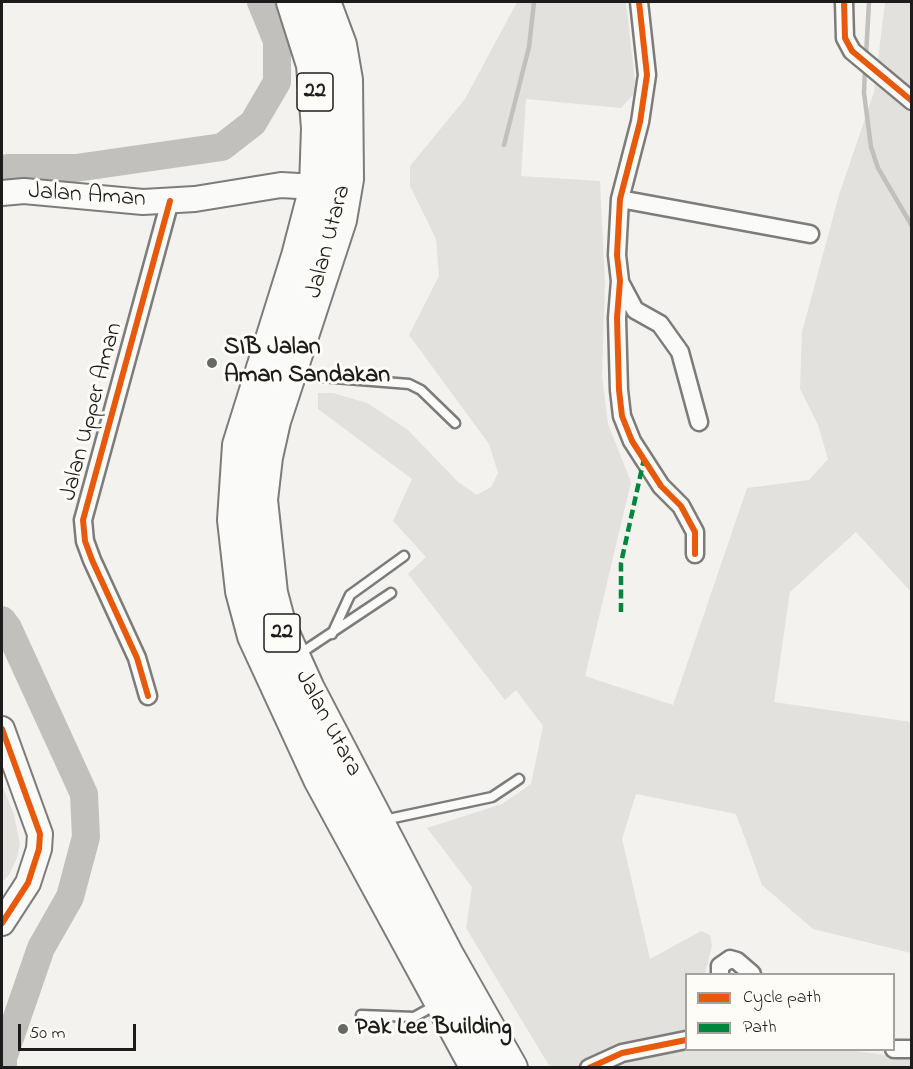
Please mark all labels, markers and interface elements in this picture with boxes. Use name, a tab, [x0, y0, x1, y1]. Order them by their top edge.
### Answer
road number: 22	[297, 73, 333, 111]
street label: Jalan Aman	[27, 179, 147, 215]
street label: Jalan Utara	[301, 182, 359, 302]
street label: Jalan Upper Aman	[55, 320, 131, 504]
place label: SIB Jalan Aman Sandakan	[224, 335, 390, 391]
marker: SIB Jalan Aman Sandakan	[205, 356, 219, 370]
road number: 22	[264, 614, 300, 652]
street label: Jalan Utara	[287, 666, 367, 782]
legend	[685, 973, 895, 1051]
text: Cycle path	[743, 985, 821, 1011]
scale bar	[21, 1012, 140, 1050]
place label: Pak Lee Building	[355, 1015, 512, 1043]
text: Path	[743, 1015, 777, 1041]
text: 50 m	[29, 1021, 66, 1047]
marker: Pak Lee Building	[336, 1022, 350, 1036]

